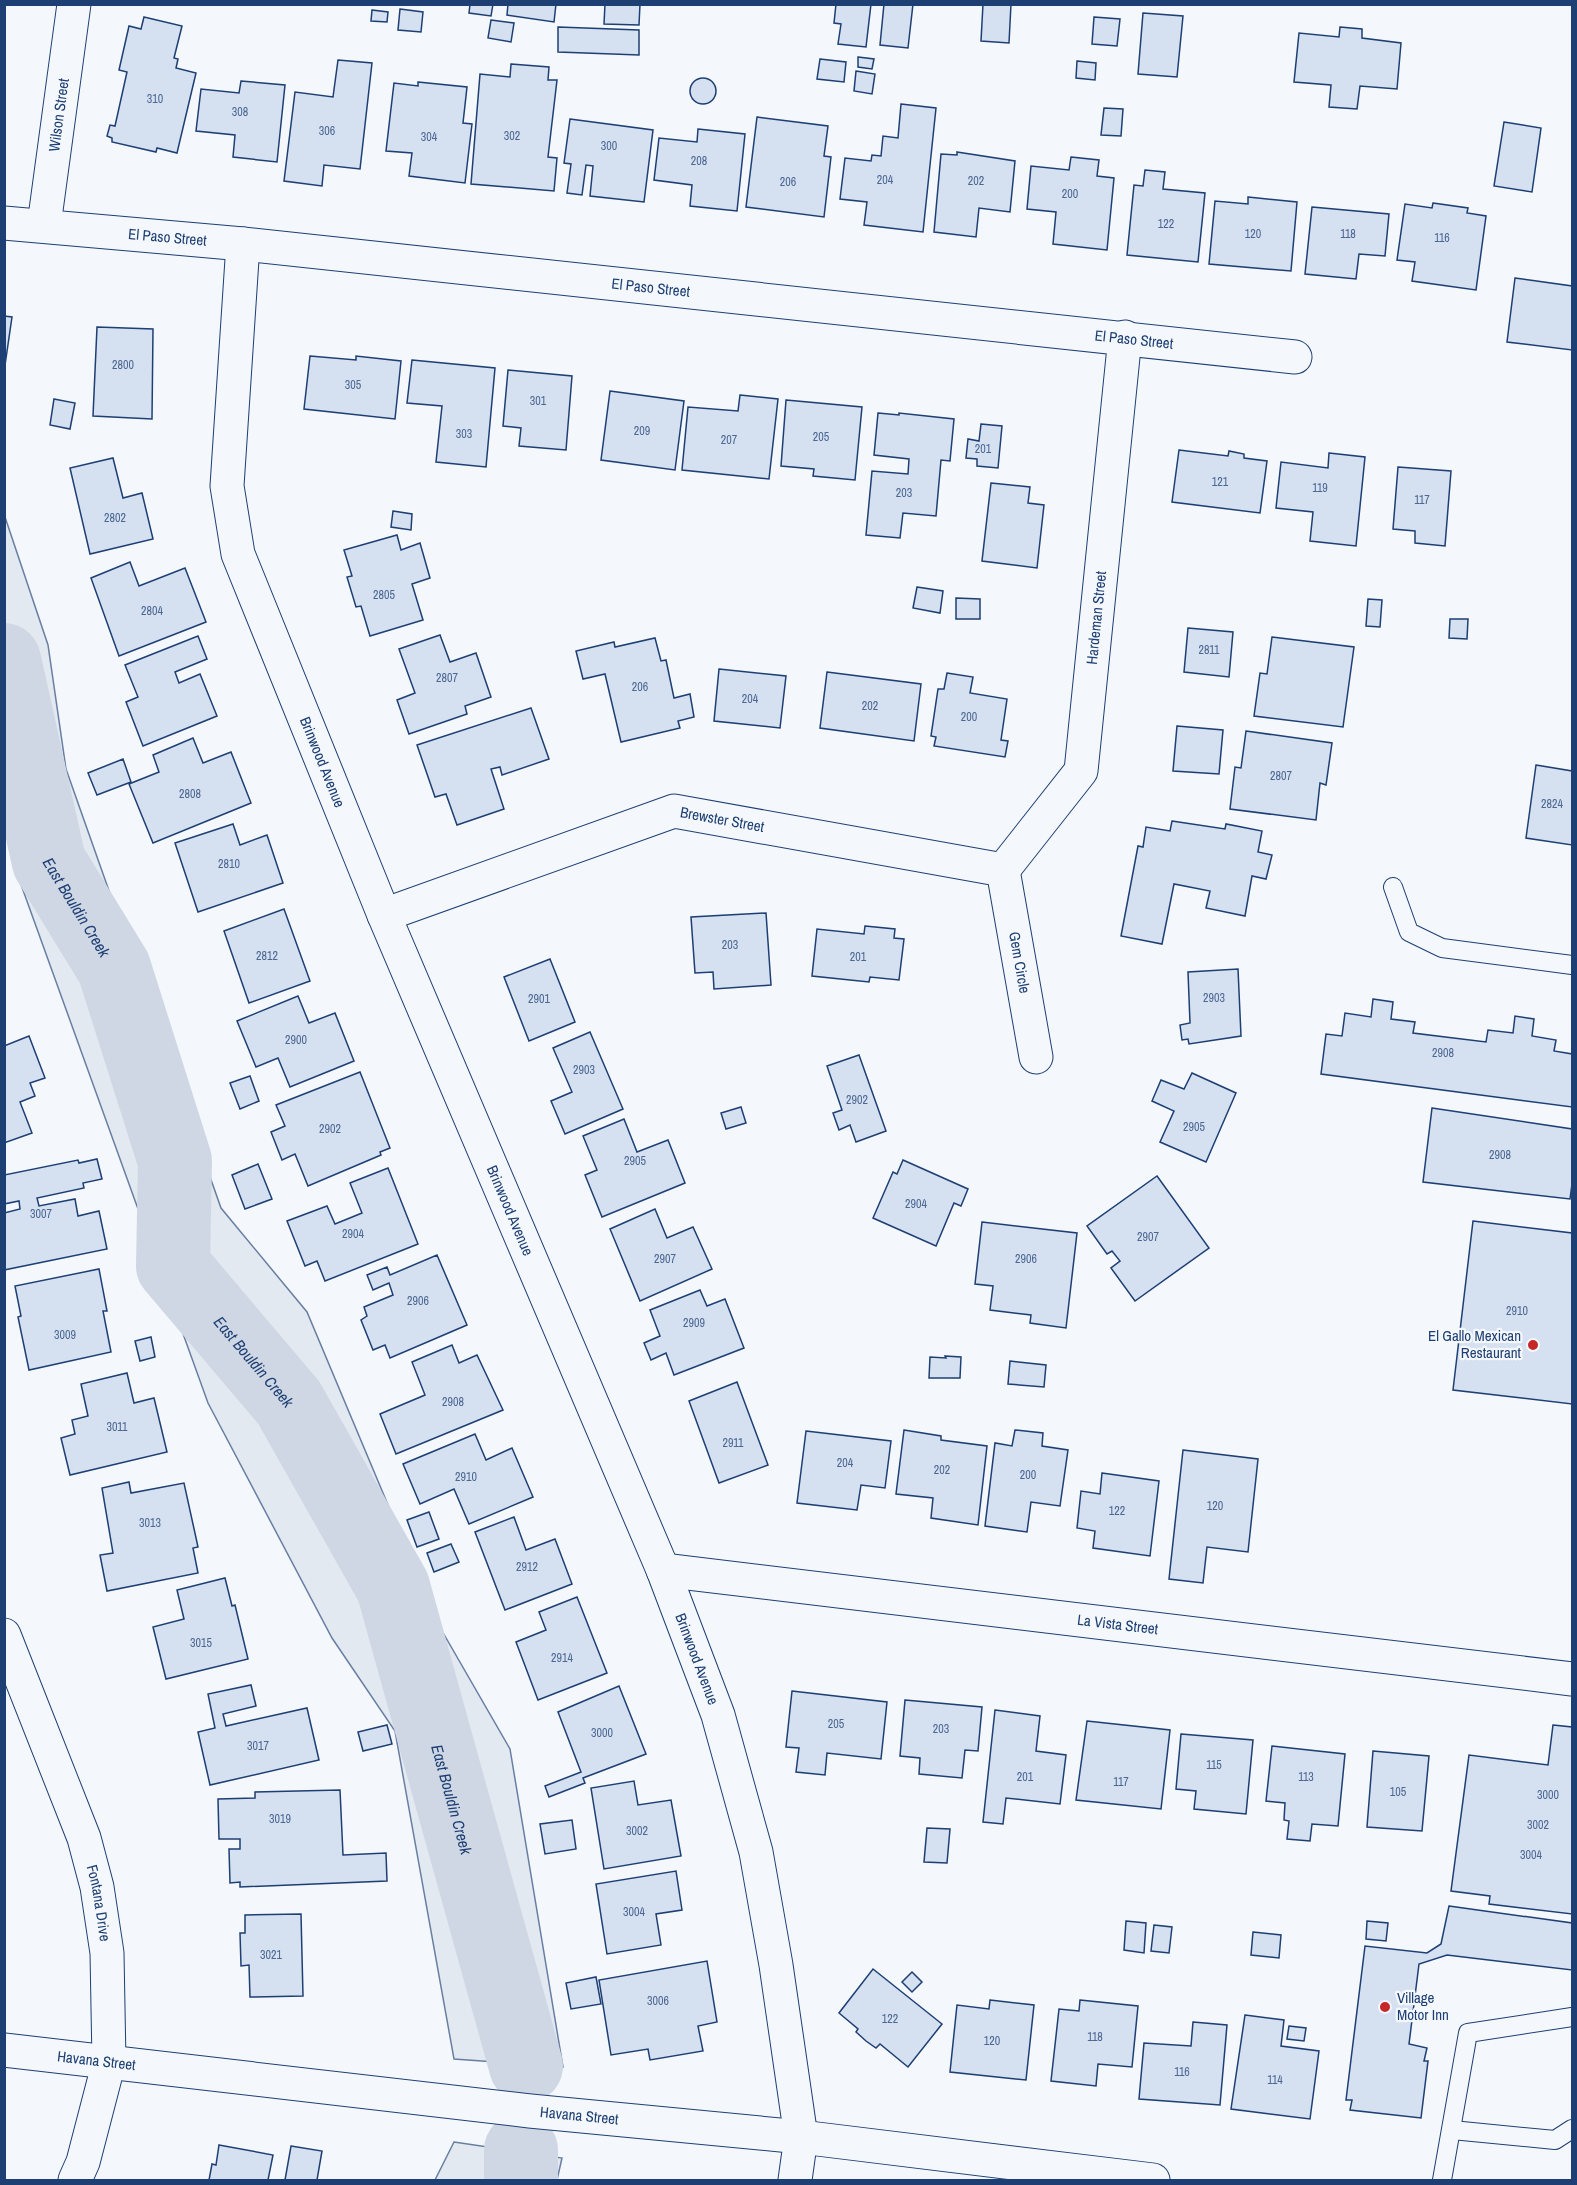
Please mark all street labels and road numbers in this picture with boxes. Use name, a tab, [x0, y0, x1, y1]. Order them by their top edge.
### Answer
street label: Wilson Street	[43, 76, 74, 153]
street label: El Paso Street	[127, 223, 208, 251]
street label: El Paso Street	[611, 273, 692, 302]
street label: El Paso Street	[1094, 325, 1175, 354]
street label: Hardeman Street	[1081, 570, 1111, 665]
street label: Brinwood Avenue	[295, 713, 351, 811]
street label: Brewster Street	[679, 801, 766, 837]
street label: Gem Circle	[1004, 930, 1036, 995]
street label: Brinwood Avenue	[482, 1162, 539, 1259]
street label: La Vista Street	[1076, 1609, 1160, 1639]
street label: Brinwood Avenue	[670, 1610, 724, 1708]
street label: Fontana Drive	[82, 1862, 116, 1943]
street label: Havana Street	[56, 2045, 137, 2075]
street label: Havana Street	[539, 2101, 620, 2129]

